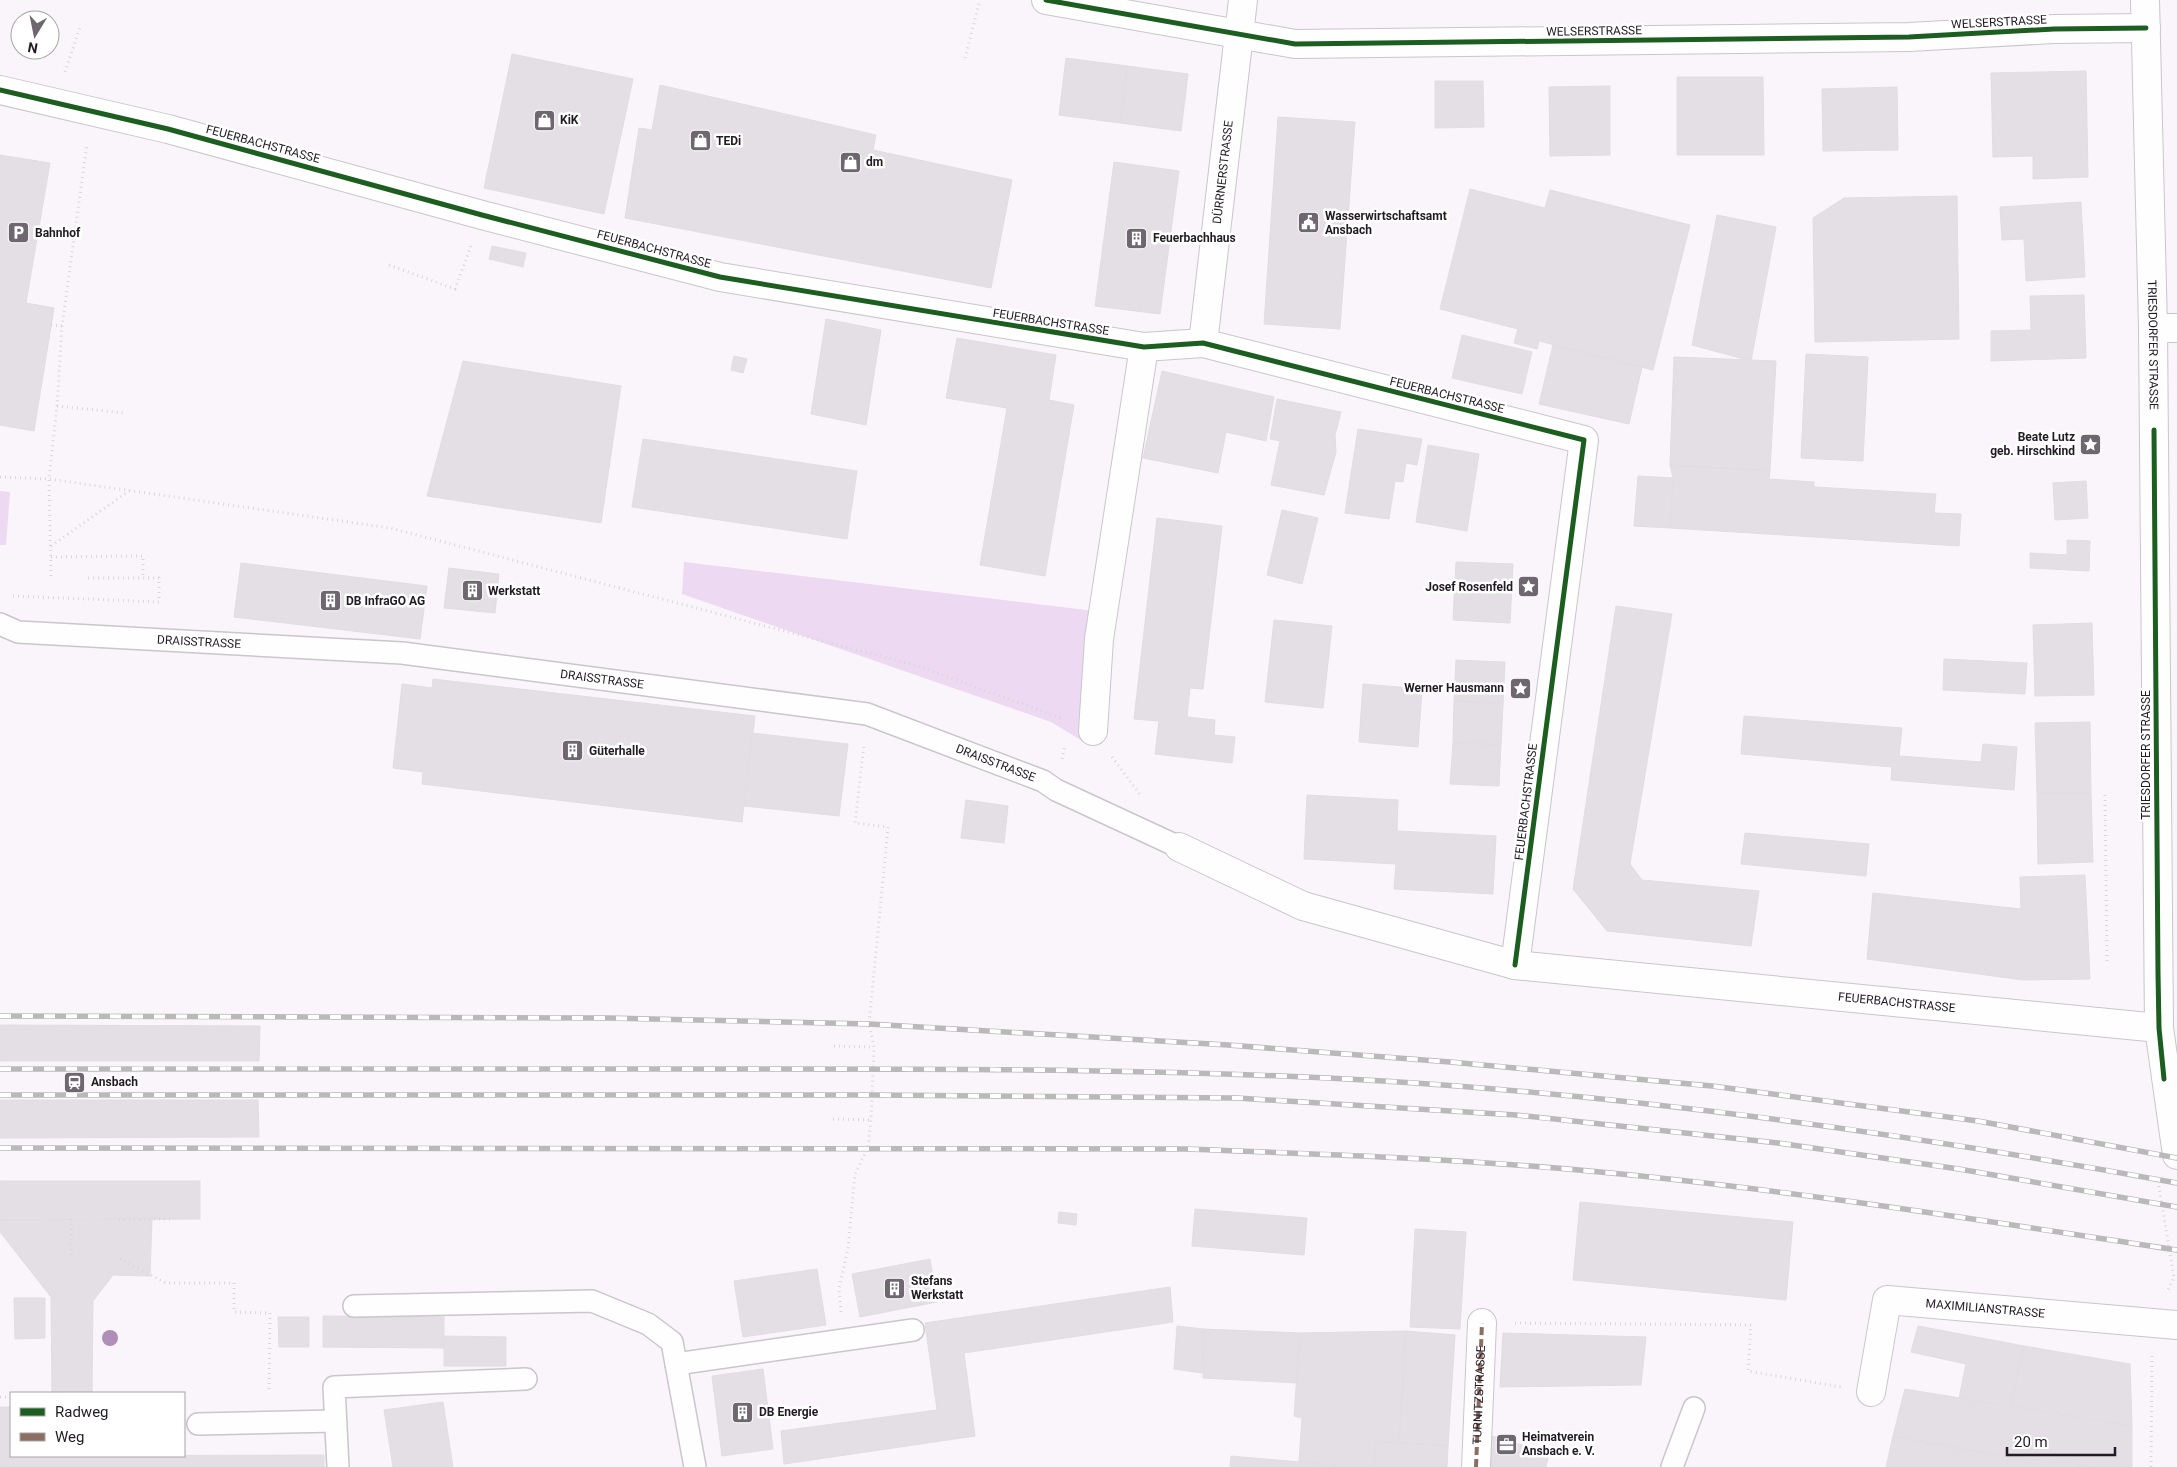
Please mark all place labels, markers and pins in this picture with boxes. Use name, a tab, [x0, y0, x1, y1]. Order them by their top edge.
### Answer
shop icon: KiK	[532, 108, 556, 132]
place label: KiK	[560, 113, 579, 127]
shop icon: TEDi	[688, 129, 712, 153]
place label: TEDi	[716, 134, 741, 148]
shop icon: dm	[838, 150, 862, 174]
place label: dm	[866, 155, 883, 169]
place label: Wasserwirtschaftsamt Ansbach	[1325, 209, 1447, 237]
public building icon: Wasserwirtschaftsamt Ansbach	[1297, 211, 1321, 235]
parking icon: Bahnhof	[7, 221, 31, 245]
place label: Bahnhof	[35, 226, 81, 240]
building icon: Feuerbachhaus	[1125, 226, 1149, 250]
place label: Feuerbachhaus	[1153, 231, 1236, 245]
place label: Beate Lutz geb. Hirschkind	[1990, 430, 2075, 458]
place icon: Beate Lutz geb. Hirschkind	[2079, 432, 2103, 456]
place icon: Josef Rosenfeld	[1517, 575, 1541, 599]
building icon: Werkstatt	[460, 579, 484, 603]
place label: Josef Rosenfeld	[1425, 580, 1513, 594]
place label: Werkstatt	[488, 584, 540, 598]
building icon: DB InfraGO AG	[318, 589, 342, 613]
place label: DB InfraGO AG	[346, 594, 425, 608]
place icon: Werner Hausmann	[1508, 676, 1532, 700]
place label: Werner Hausmann	[1404, 681, 1504, 695]
building icon: Güterhalle	[561, 739, 585, 763]
place label: Güterhalle	[589, 744, 645, 758]
station icon: Ansbach	[63, 1070, 87, 1094]
place label: Ansbach	[91, 1075, 138, 1089]
place label: Stefans Werkstatt	[911, 1274, 963, 1302]
building icon: Stefans Werkstatt	[883, 1276, 907, 1300]
building icon: DB Energie	[731, 1400, 755, 1424]
place label: DB Energie	[759, 1405, 819, 1419]
place label: Heimatverein Ansbach e. V.	[1522, 1430, 1595, 1458]
office icon: Heimatverein Ansbach e. V.	[1494, 1432, 1518, 1456]

